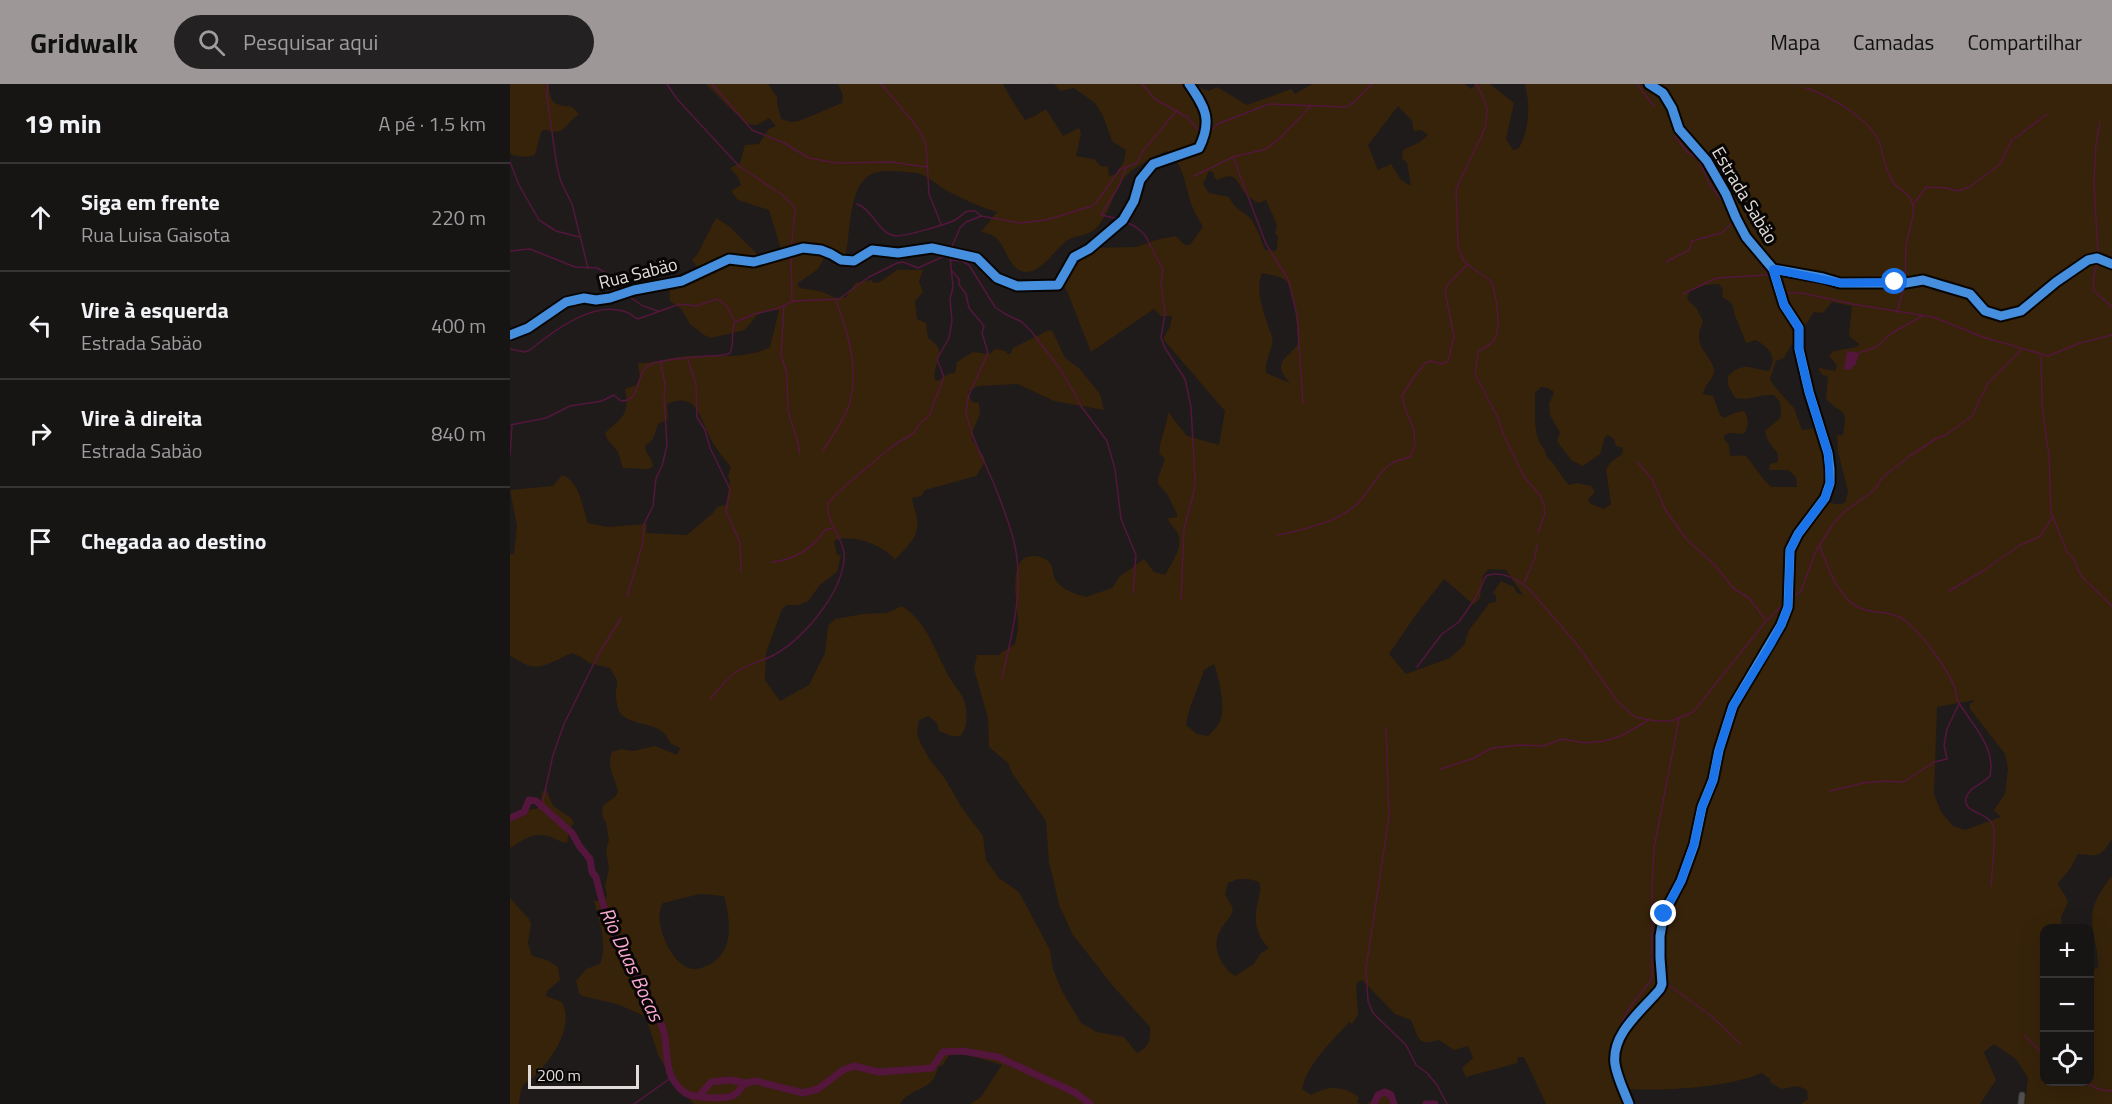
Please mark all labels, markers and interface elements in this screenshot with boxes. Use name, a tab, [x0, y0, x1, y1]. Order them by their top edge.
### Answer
search box	[174, 15, 594, 69]
text: Gridwalk	[30, 21, 138, 64]
text: Pesquisar aqui	[243, 25, 378, 59]
icon: search	[195, 26, 228, 59]
text: Mapa	[1770, 26, 1820, 58]
text: Camadas	[1853, 26, 1934, 58]
text: Compartilhar	[1967, 26, 2082, 58]
text: 19 min	[24, 104, 102, 143]
text: A pé · 1.5 km	[378, 108, 486, 139]
street label: Estrada Sabäo	[1705, 141, 1785, 249]
text: Siga em frente	[81, 185, 220, 219]
icon: ahead	[24, 201, 57, 234]
text: 220 m	[431, 202, 486, 233]
text: Rua Luisa Gaisota	[81, 219, 230, 250]
street label: Rua Sabäo	[596, 250, 680, 296]
route start	[1881, 268, 1907, 294]
text: Vire à esquerda	[81, 293, 229, 327]
icon: left	[24, 309, 57, 342]
text: 400 m	[431, 310, 486, 341]
text: Estrada Sabäo	[81, 327, 202, 358]
text: Vire à direita	[81, 401, 202, 435]
icon: right	[24, 417, 57, 450]
text: 840 m	[431, 418, 486, 449]
text: Estrada Sabäo	[81, 435, 202, 466]
text: Chegada ao destino	[81, 524, 267, 558]
icon: arrive	[24, 525, 57, 558]
route end	[1650, 900, 1676, 926]
water label: Rio Duas Bocas	[592, 902, 673, 1027]
map controls	[2040, 924, 2094, 1086]
button: +	[2040, 924, 2094, 978]
button: −	[2040, 978, 2094, 1032]
button: locate	[2040, 1032, 2094, 1086]
scale bar	[528, 1062, 639, 1090]
text: 200 m	[537, 1063, 581, 1087]

